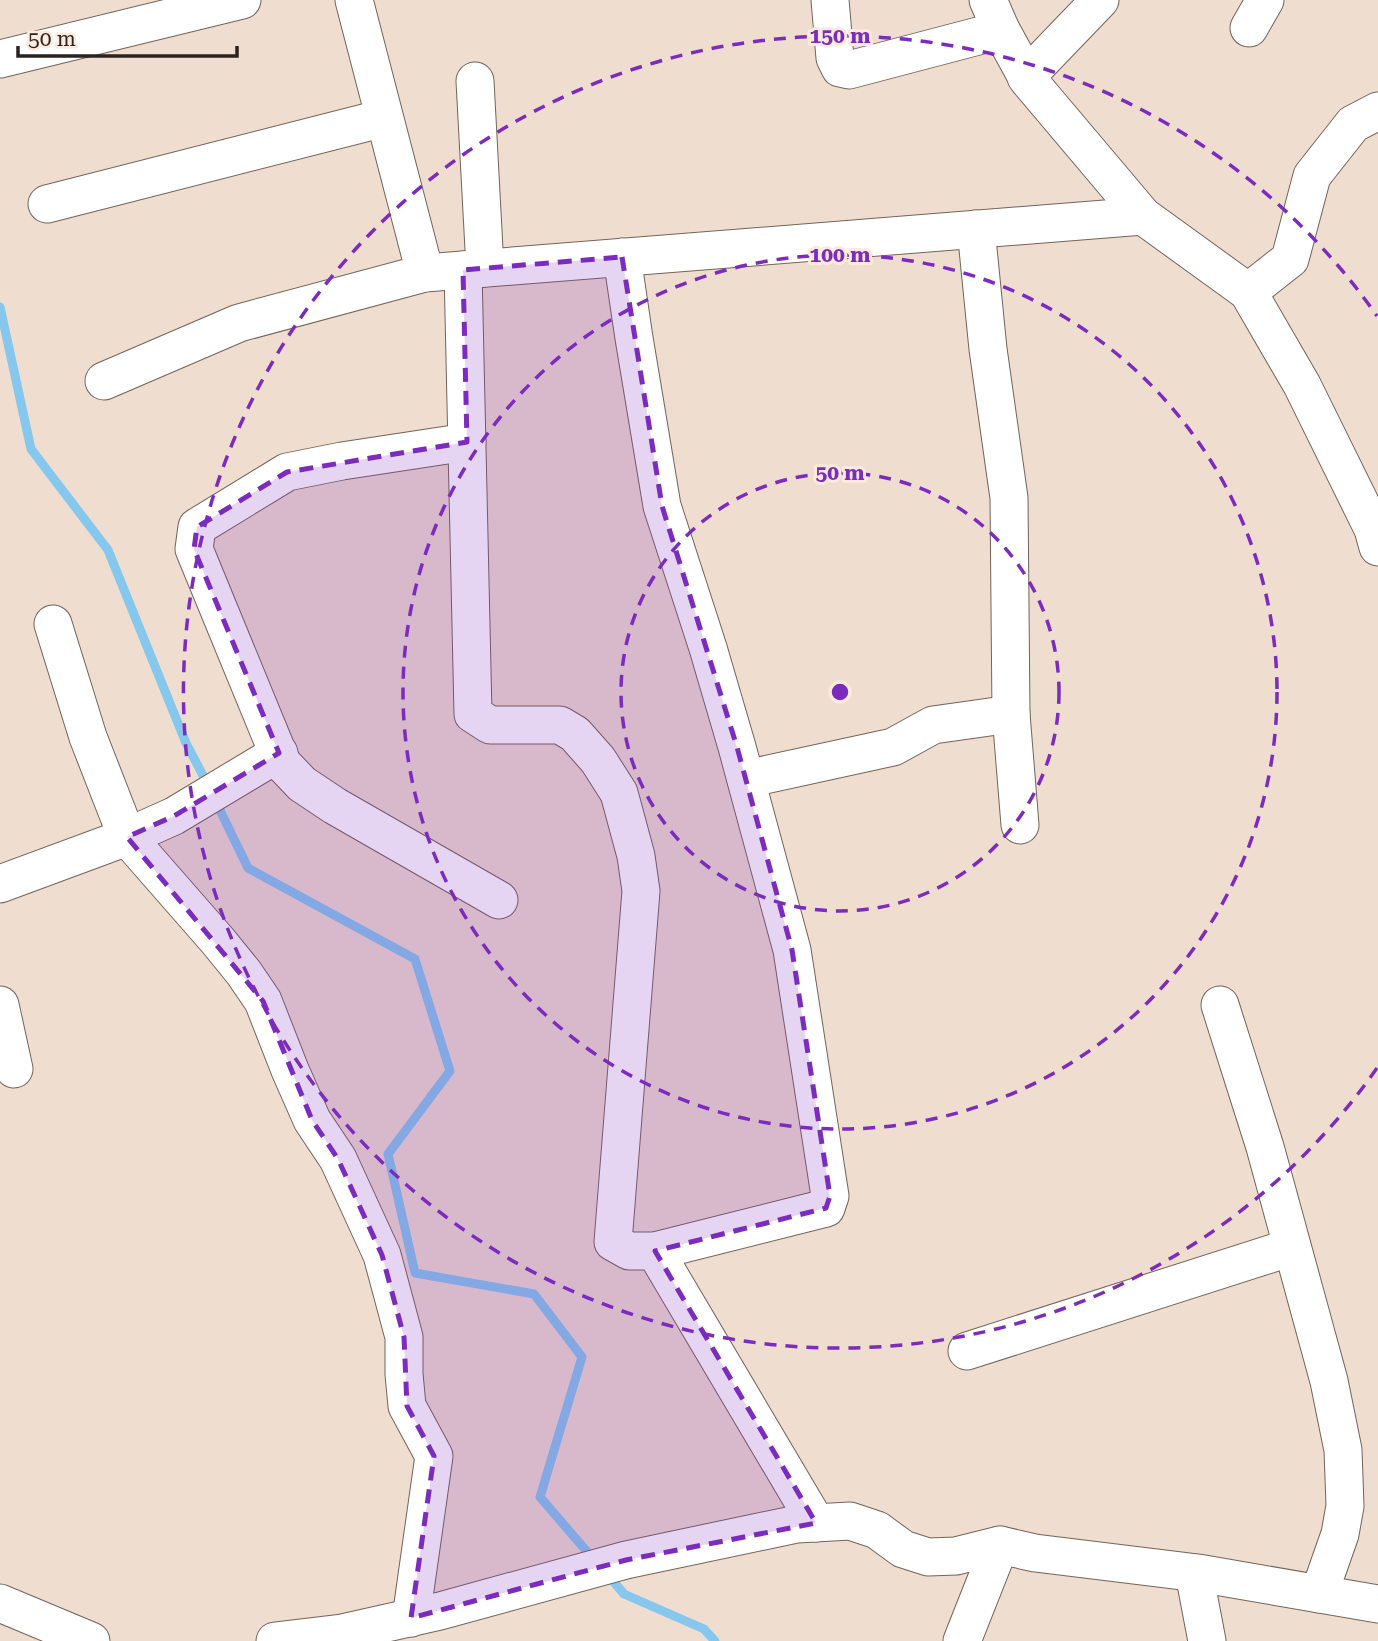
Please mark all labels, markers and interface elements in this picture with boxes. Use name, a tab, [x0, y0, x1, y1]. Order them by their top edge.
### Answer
scale bar	[18, 14, 236, 58]
text: 150 m	[810, 24, 870, 48]
text: 50 m	[28, 27, 76, 51]
text: 100 m	[810, 243, 870, 267]
text: 50 m	[815, 461, 865, 485]
centre of rings	[828, 680, 852, 704]

